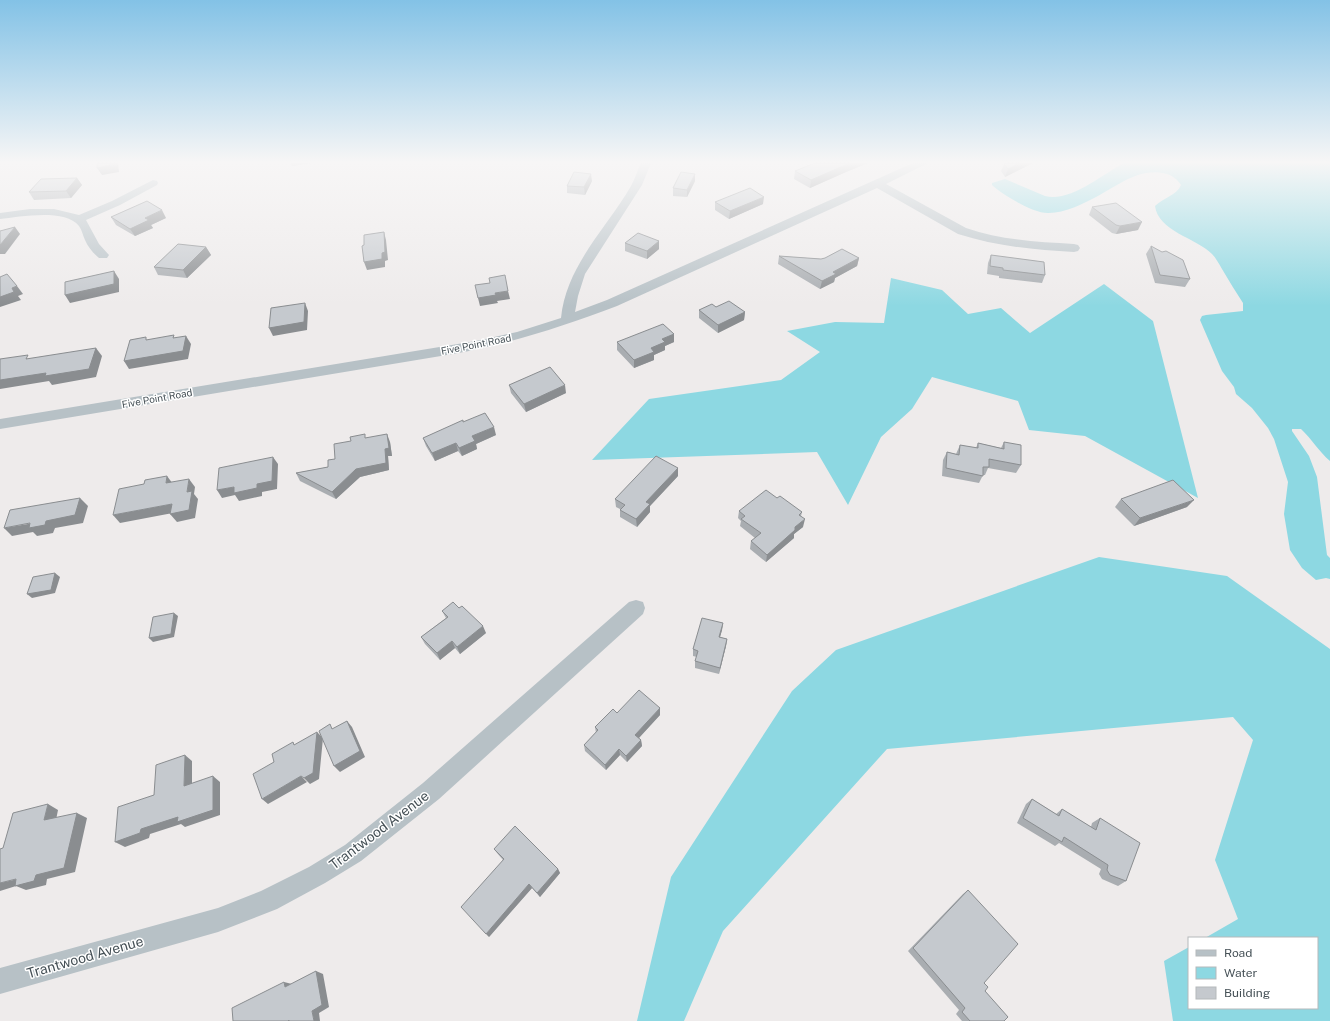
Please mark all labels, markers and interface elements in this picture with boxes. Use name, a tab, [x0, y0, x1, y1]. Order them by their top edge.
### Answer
street label: Five Point Road	[440, 331, 512, 357]
street label: Five Point Road	[121, 386, 193, 410]
street label: Trantwood Avenue	[326, 787, 432, 873]
street label: Trantwood Avenue	[25, 933, 145, 981]
legend	[1188, 937, 1318, 1009]
text: Road	[1224, 946, 1252, 960]
text: Water	[1224, 966, 1258, 980]
text: Building	[1224, 986, 1270, 1000]

